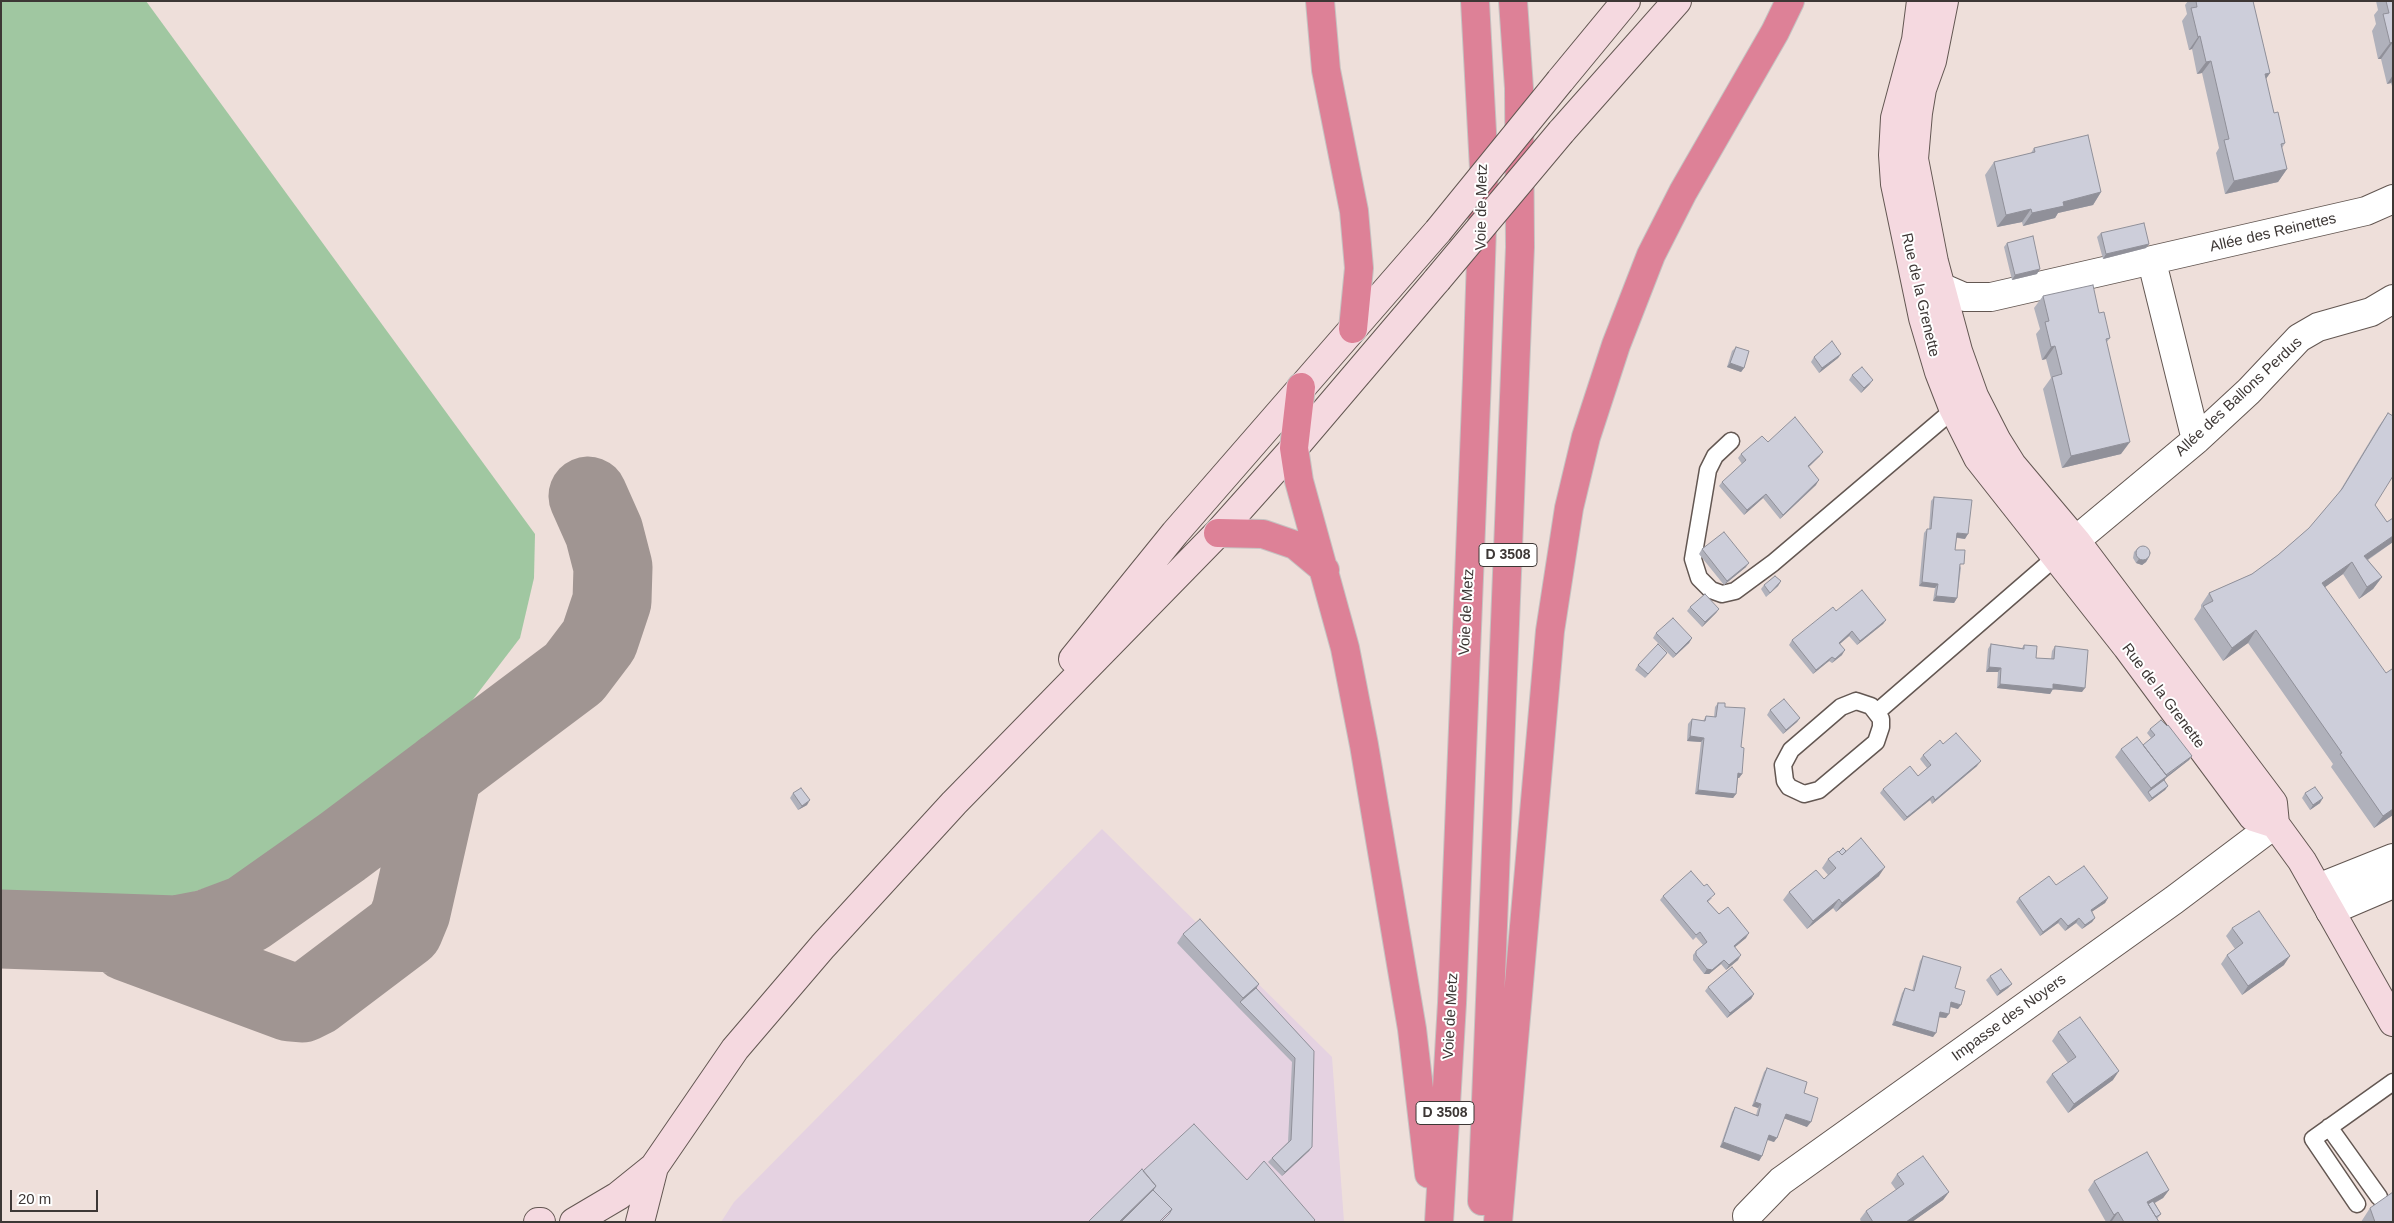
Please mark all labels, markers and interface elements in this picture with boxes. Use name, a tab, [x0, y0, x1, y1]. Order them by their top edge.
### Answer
street label: Voie de Metz	[1472, 163, 1492, 251]
street label: Allée des Reinettes	[2208, 210, 2338, 256]
street label: Rue de la Grenette	[1897, 231, 1943, 359]
street label: Allée des Ballons Perdus	[2172, 334, 2306, 460]
road number: D 3508	[1479, 544, 1537, 566]
street label: Voie de Metz	[1456, 568, 1478, 656]
street label: Rue de la Grenette	[2118, 640, 2208, 752]
street label: Impasse des Noyers	[1948, 971, 2070, 1065]
street label: Voie de Metz	[1440, 972, 1462, 1060]
road number: D 3508	[1416, 1102, 1474, 1124]
scale bar	[12, 1180, 100, 1212]
text: 20 m	[18, 1190, 51, 1207]

